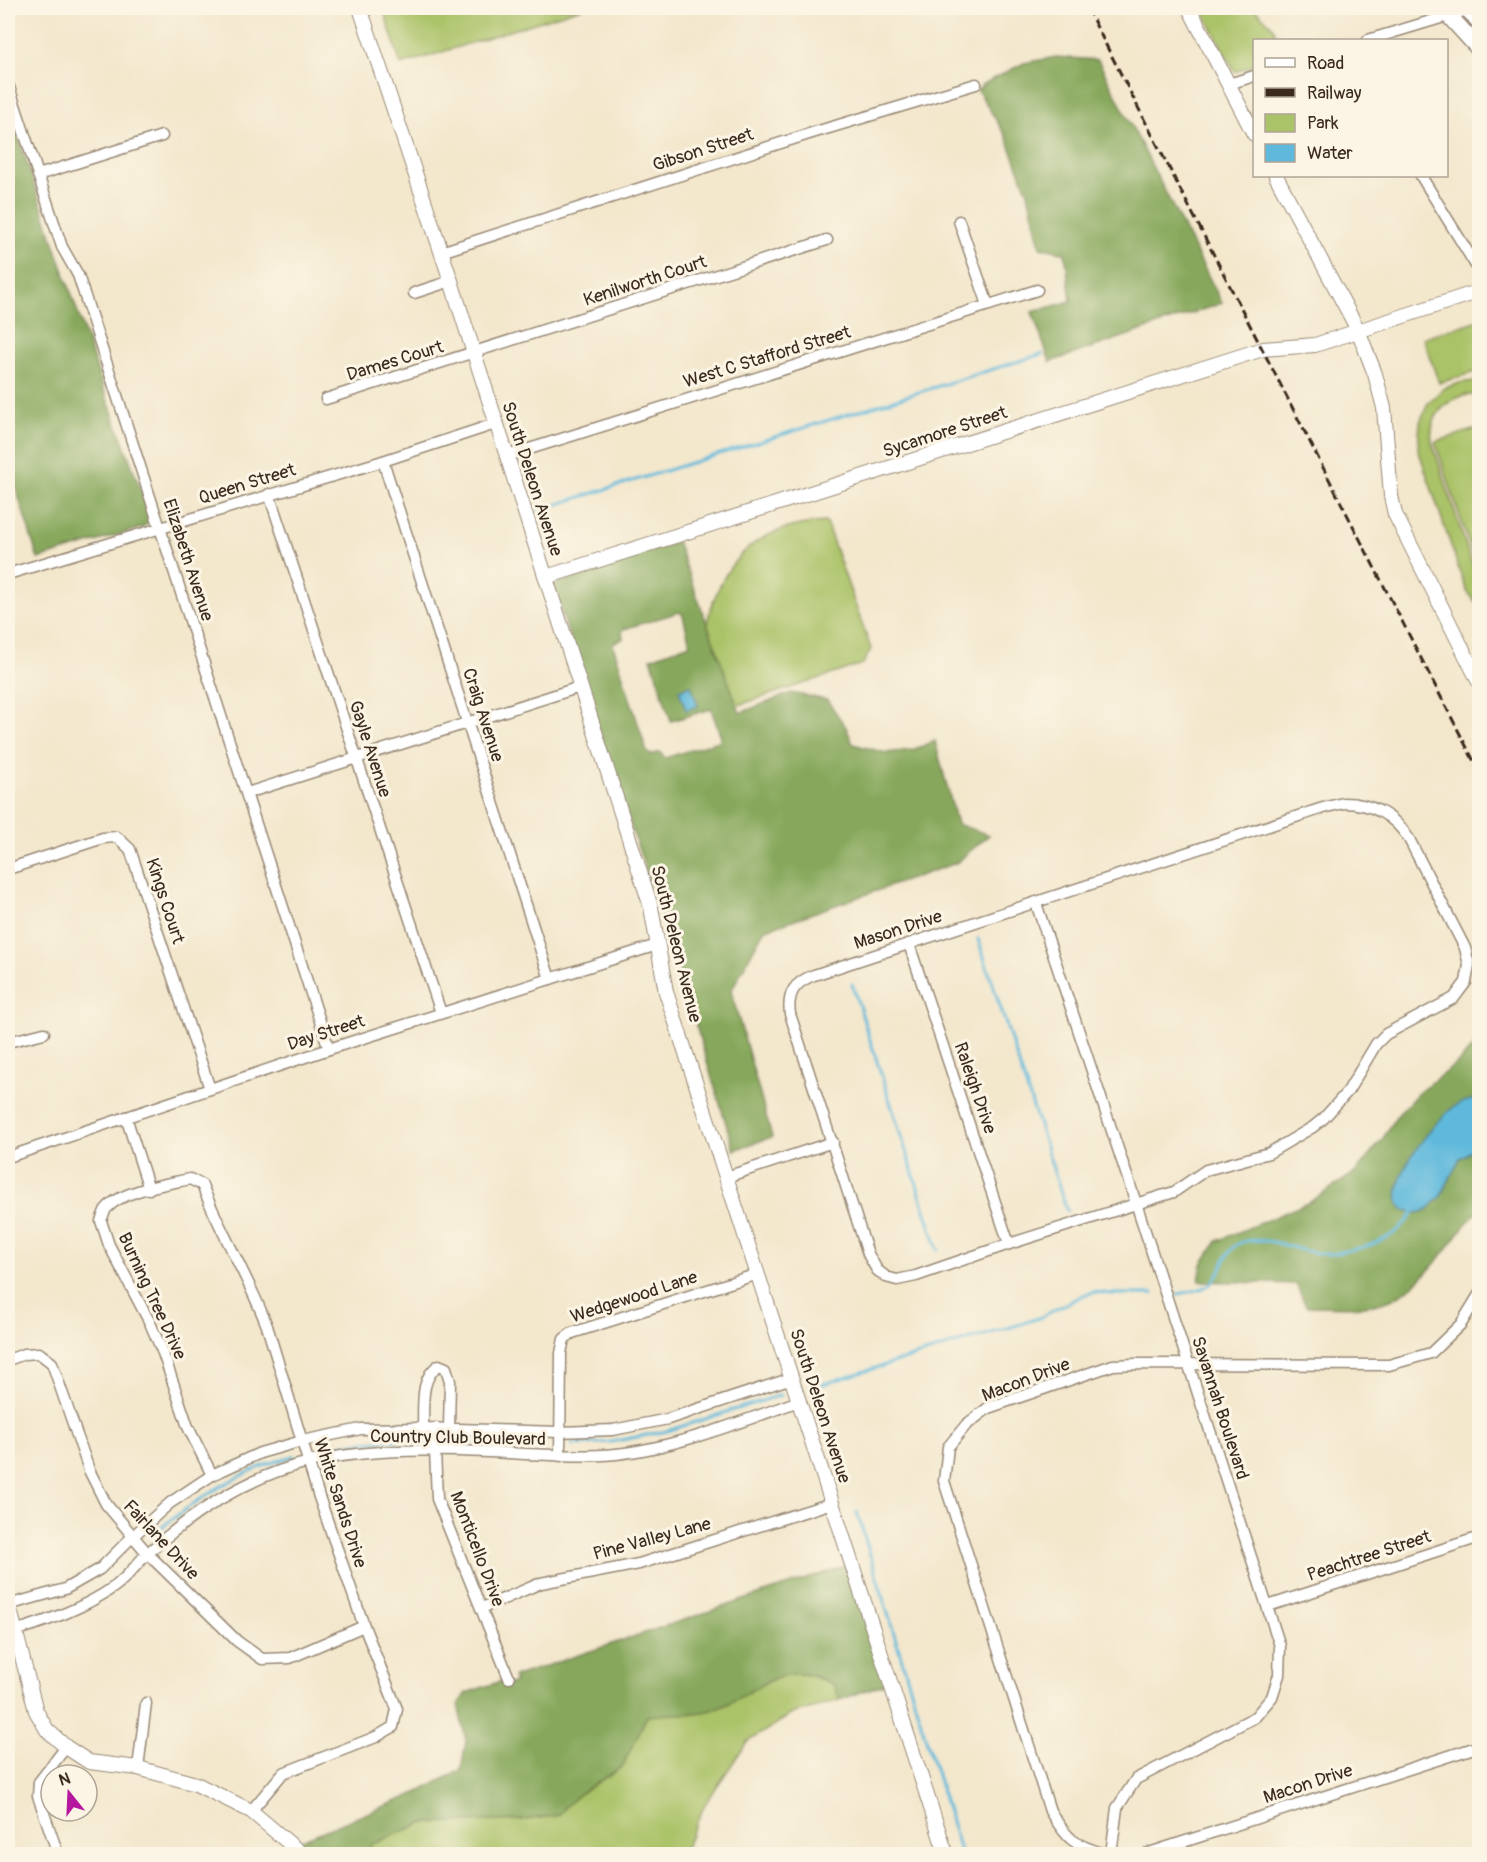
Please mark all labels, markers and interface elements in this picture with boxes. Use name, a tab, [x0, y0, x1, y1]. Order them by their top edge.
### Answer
legend	[1253, 39, 1448, 177]
text: Road	[1307, 52, 1344, 75]
text: Railway	[1307, 82, 1362, 105]
text: Park	[1307, 112, 1339, 135]
street label: Gibson Street	[650, 123, 757, 177]
text: Water	[1307, 142, 1353, 165]
street label: Kenilworth Court	[580, 250, 710, 312]
street label: West C Stafford Street	[681, 320, 854, 393]
street label: Dames Court	[344, 335, 447, 387]
street label: South Deleon Avenue	[496, 399, 568, 559]
street label: Sycamore Street	[880, 401, 1011, 463]
street label: Queen Street	[196, 458, 299, 510]
street label: Elizabeth Avenue	[157, 496, 219, 624]
street label: Craig Avenue	[457, 665, 509, 765]
street label: Gayle Avenue	[344, 698, 396, 800]
street label: Kings Court	[140, 855, 190, 947]
street label: South Deleon Avenue	[645, 863, 707, 1025]
street label: Mason Drive	[851, 905, 945, 955]
street label: Day Street	[284, 1009, 368, 1056]
street label: Raleigh Drive	[949, 1039, 1001, 1137]
street label: Burning Tree Drive	[112, 1229, 192, 1363]
street label: Wedgewood Lane	[568, 1266, 701, 1328]
street label: South Deleon Avenue	[784, 1326, 856, 1486]
street label: Savannah Boulevard	[1186, 1333, 1254, 1483]
street label: Macon Drive	[979, 1353, 1073, 1407]
street label: Country Club Boulevard	[370, 1425, 546, 1451]
street label: White Sands Drive	[308, 1435, 372, 1571]
street label: Monticello Drive	[444, 1488, 510, 1610]
street label: Fairlane Drive	[118, 1495, 204, 1585]
street label: Pine Valley Lane	[591, 1512, 714, 1566]
street label: Peachtree Street	[1304, 1525, 1434, 1587]
street label: Macon Drive	[1260, 1759, 1356, 1809]
north arrow	[39, 1763, 99, 1823]
text: N	[56, 1768, 73, 1791]

